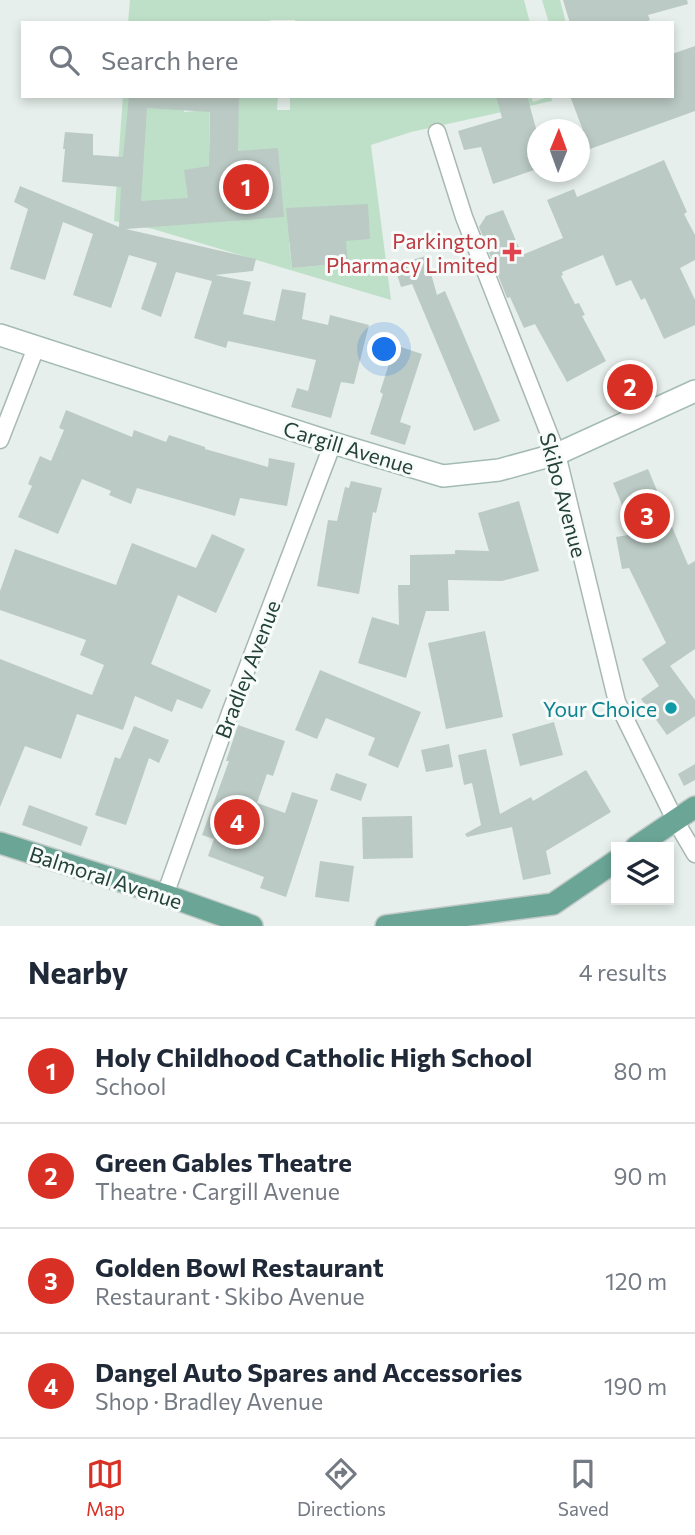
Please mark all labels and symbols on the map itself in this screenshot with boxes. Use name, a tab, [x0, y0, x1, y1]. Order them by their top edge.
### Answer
north arrow	[527, 119, 590, 182]
pin: 1	[223, 161, 269, 213]
place label: Parkington Pharmacy Limited	[326, 228, 498, 277]
marker: Parkington Pharmacy Limited	[504, 244, 520, 260]
your location	[367, 332, 401, 366]
pin: 2	[607, 361, 653, 413]
street label: Cargill Avenue	[281, 415, 417, 479]
street label: Skibo Avenue	[535, 430, 593, 560]
pin: 3	[624, 490, 670, 542]
street label: Bradley Avenue	[209, 596, 285, 742]
place label: Your Choice	[543, 696, 657, 721]
marker: Your Choice	[663, 700, 679, 716]
pin: 4	[214, 796, 260, 848]
street label: Balmoral Avenue	[26, 841, 186, 913]

